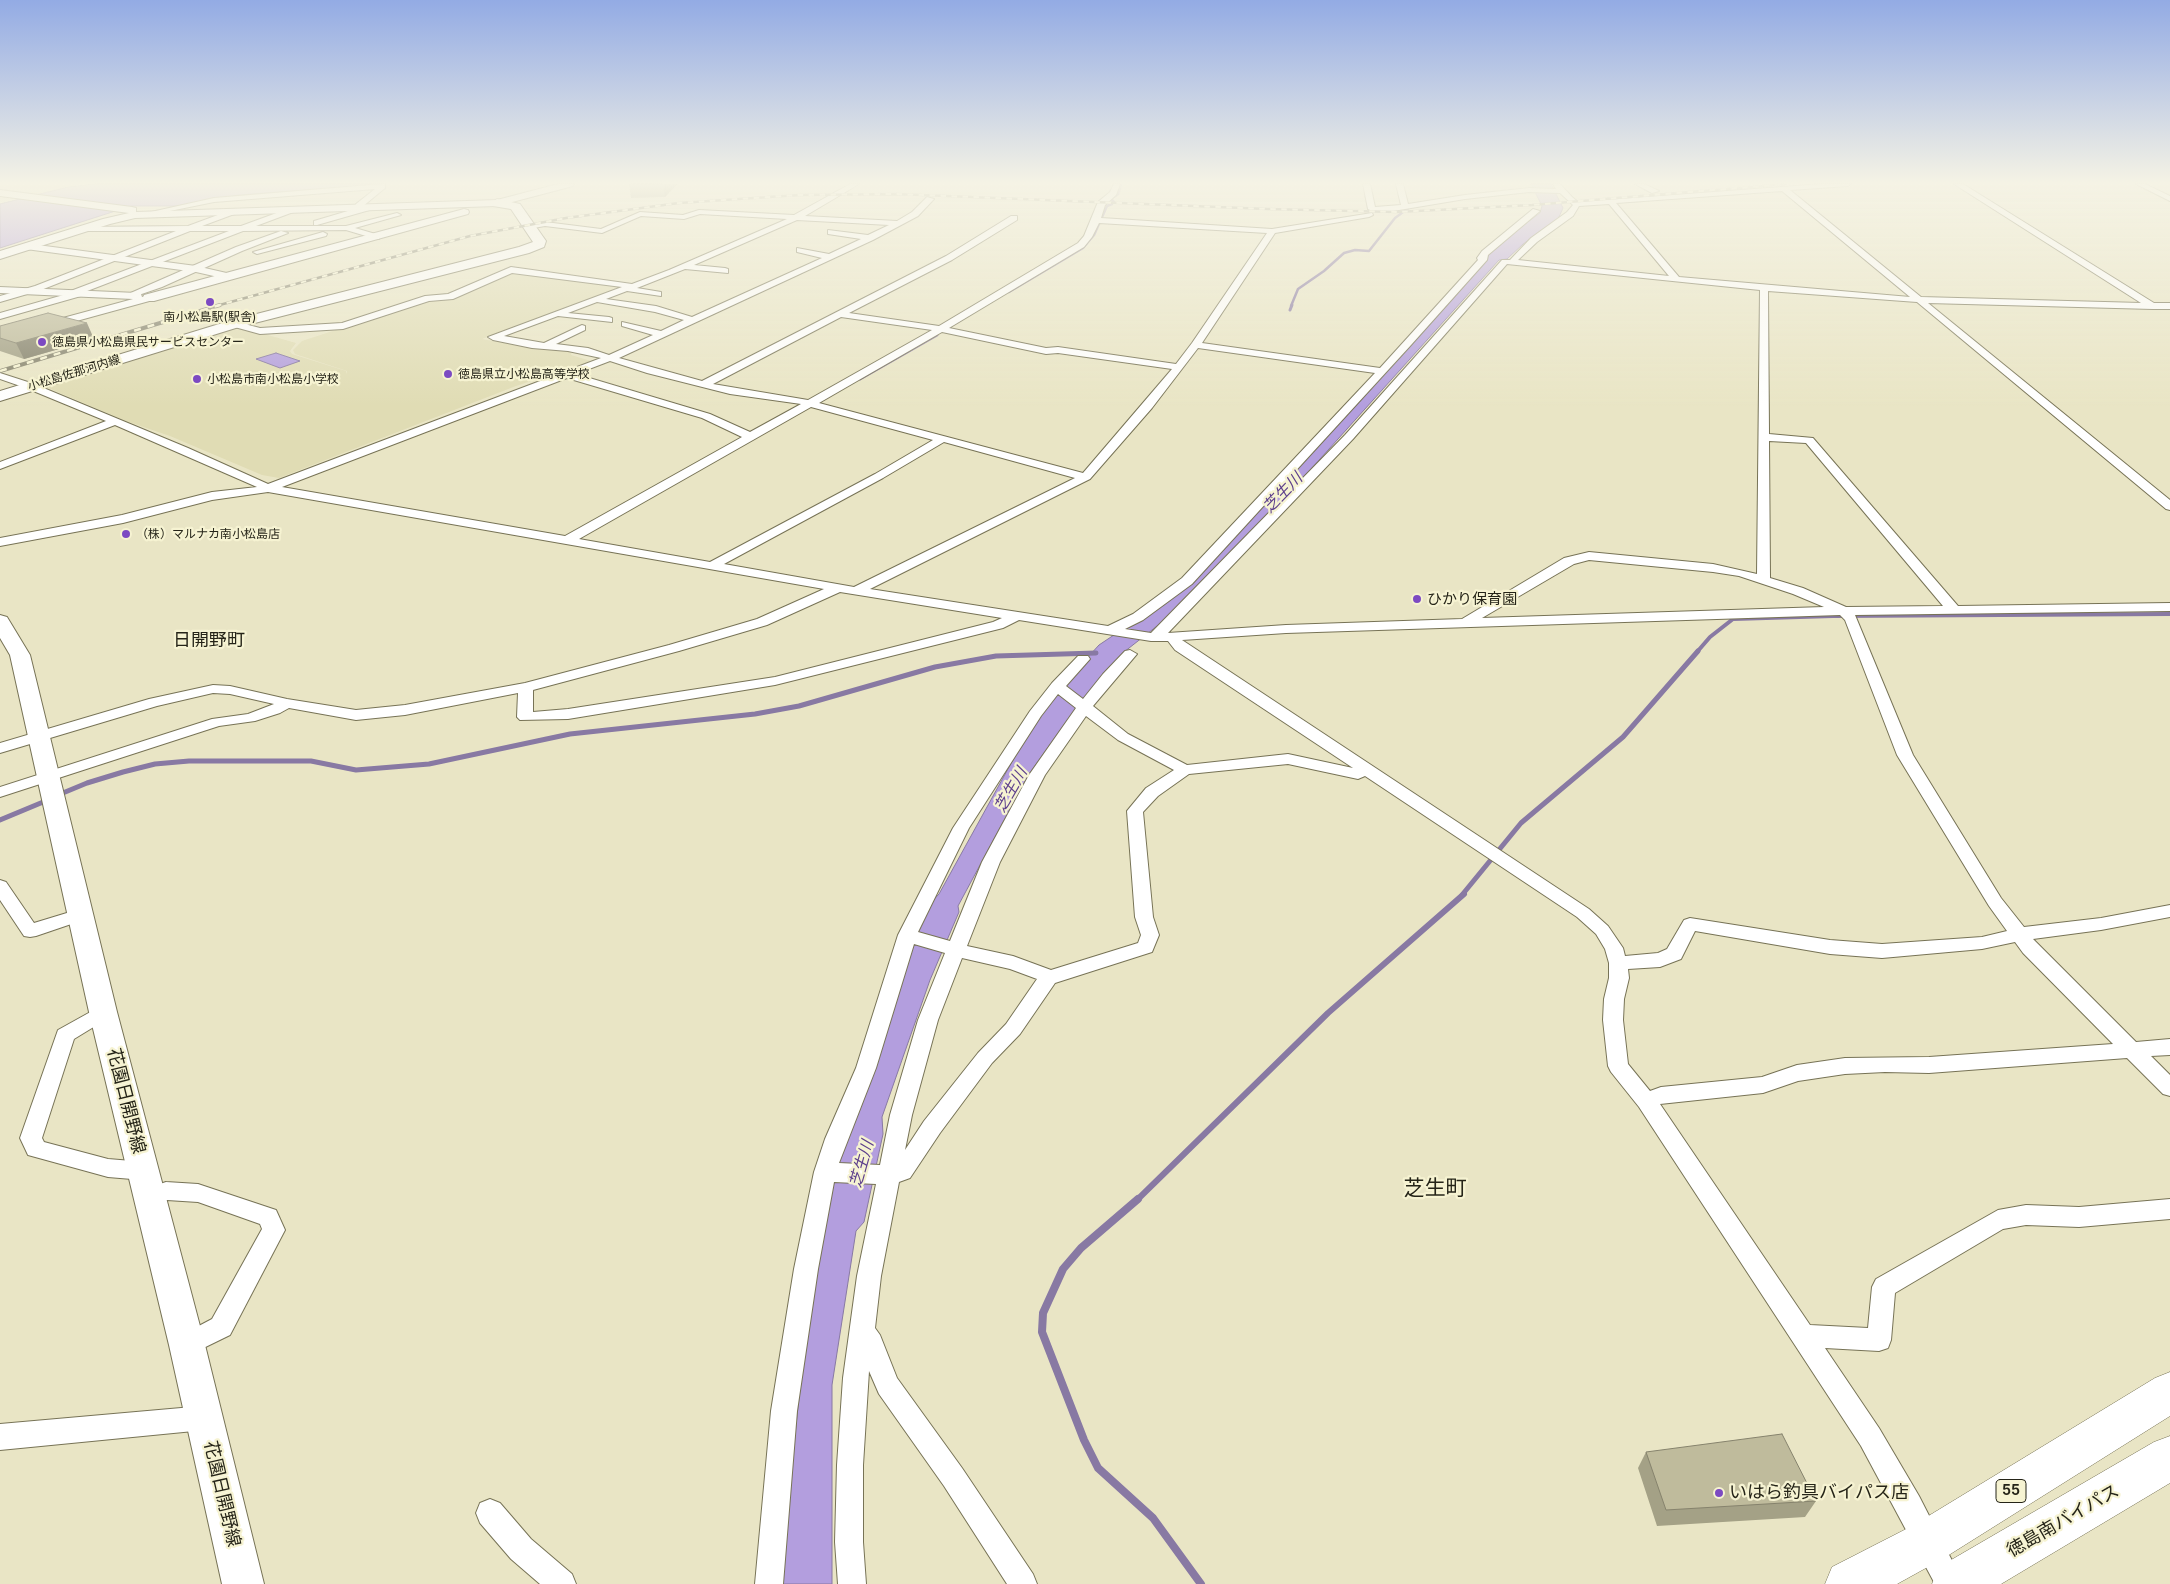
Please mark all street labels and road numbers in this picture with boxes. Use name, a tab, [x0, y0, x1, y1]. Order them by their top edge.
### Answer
street label: 小松島佐那河内線	[26, 352, 122, 394]
street label: 花園日開野線	[102, 1046, 150, 1156]
street label: 花園日開野線	[199, 1439, 245, 1549]
road number: 55	[1996, 1480, 2026, 1502]
street label: 徳島南バイパス	[2003, 1480, 2123, 1562]

